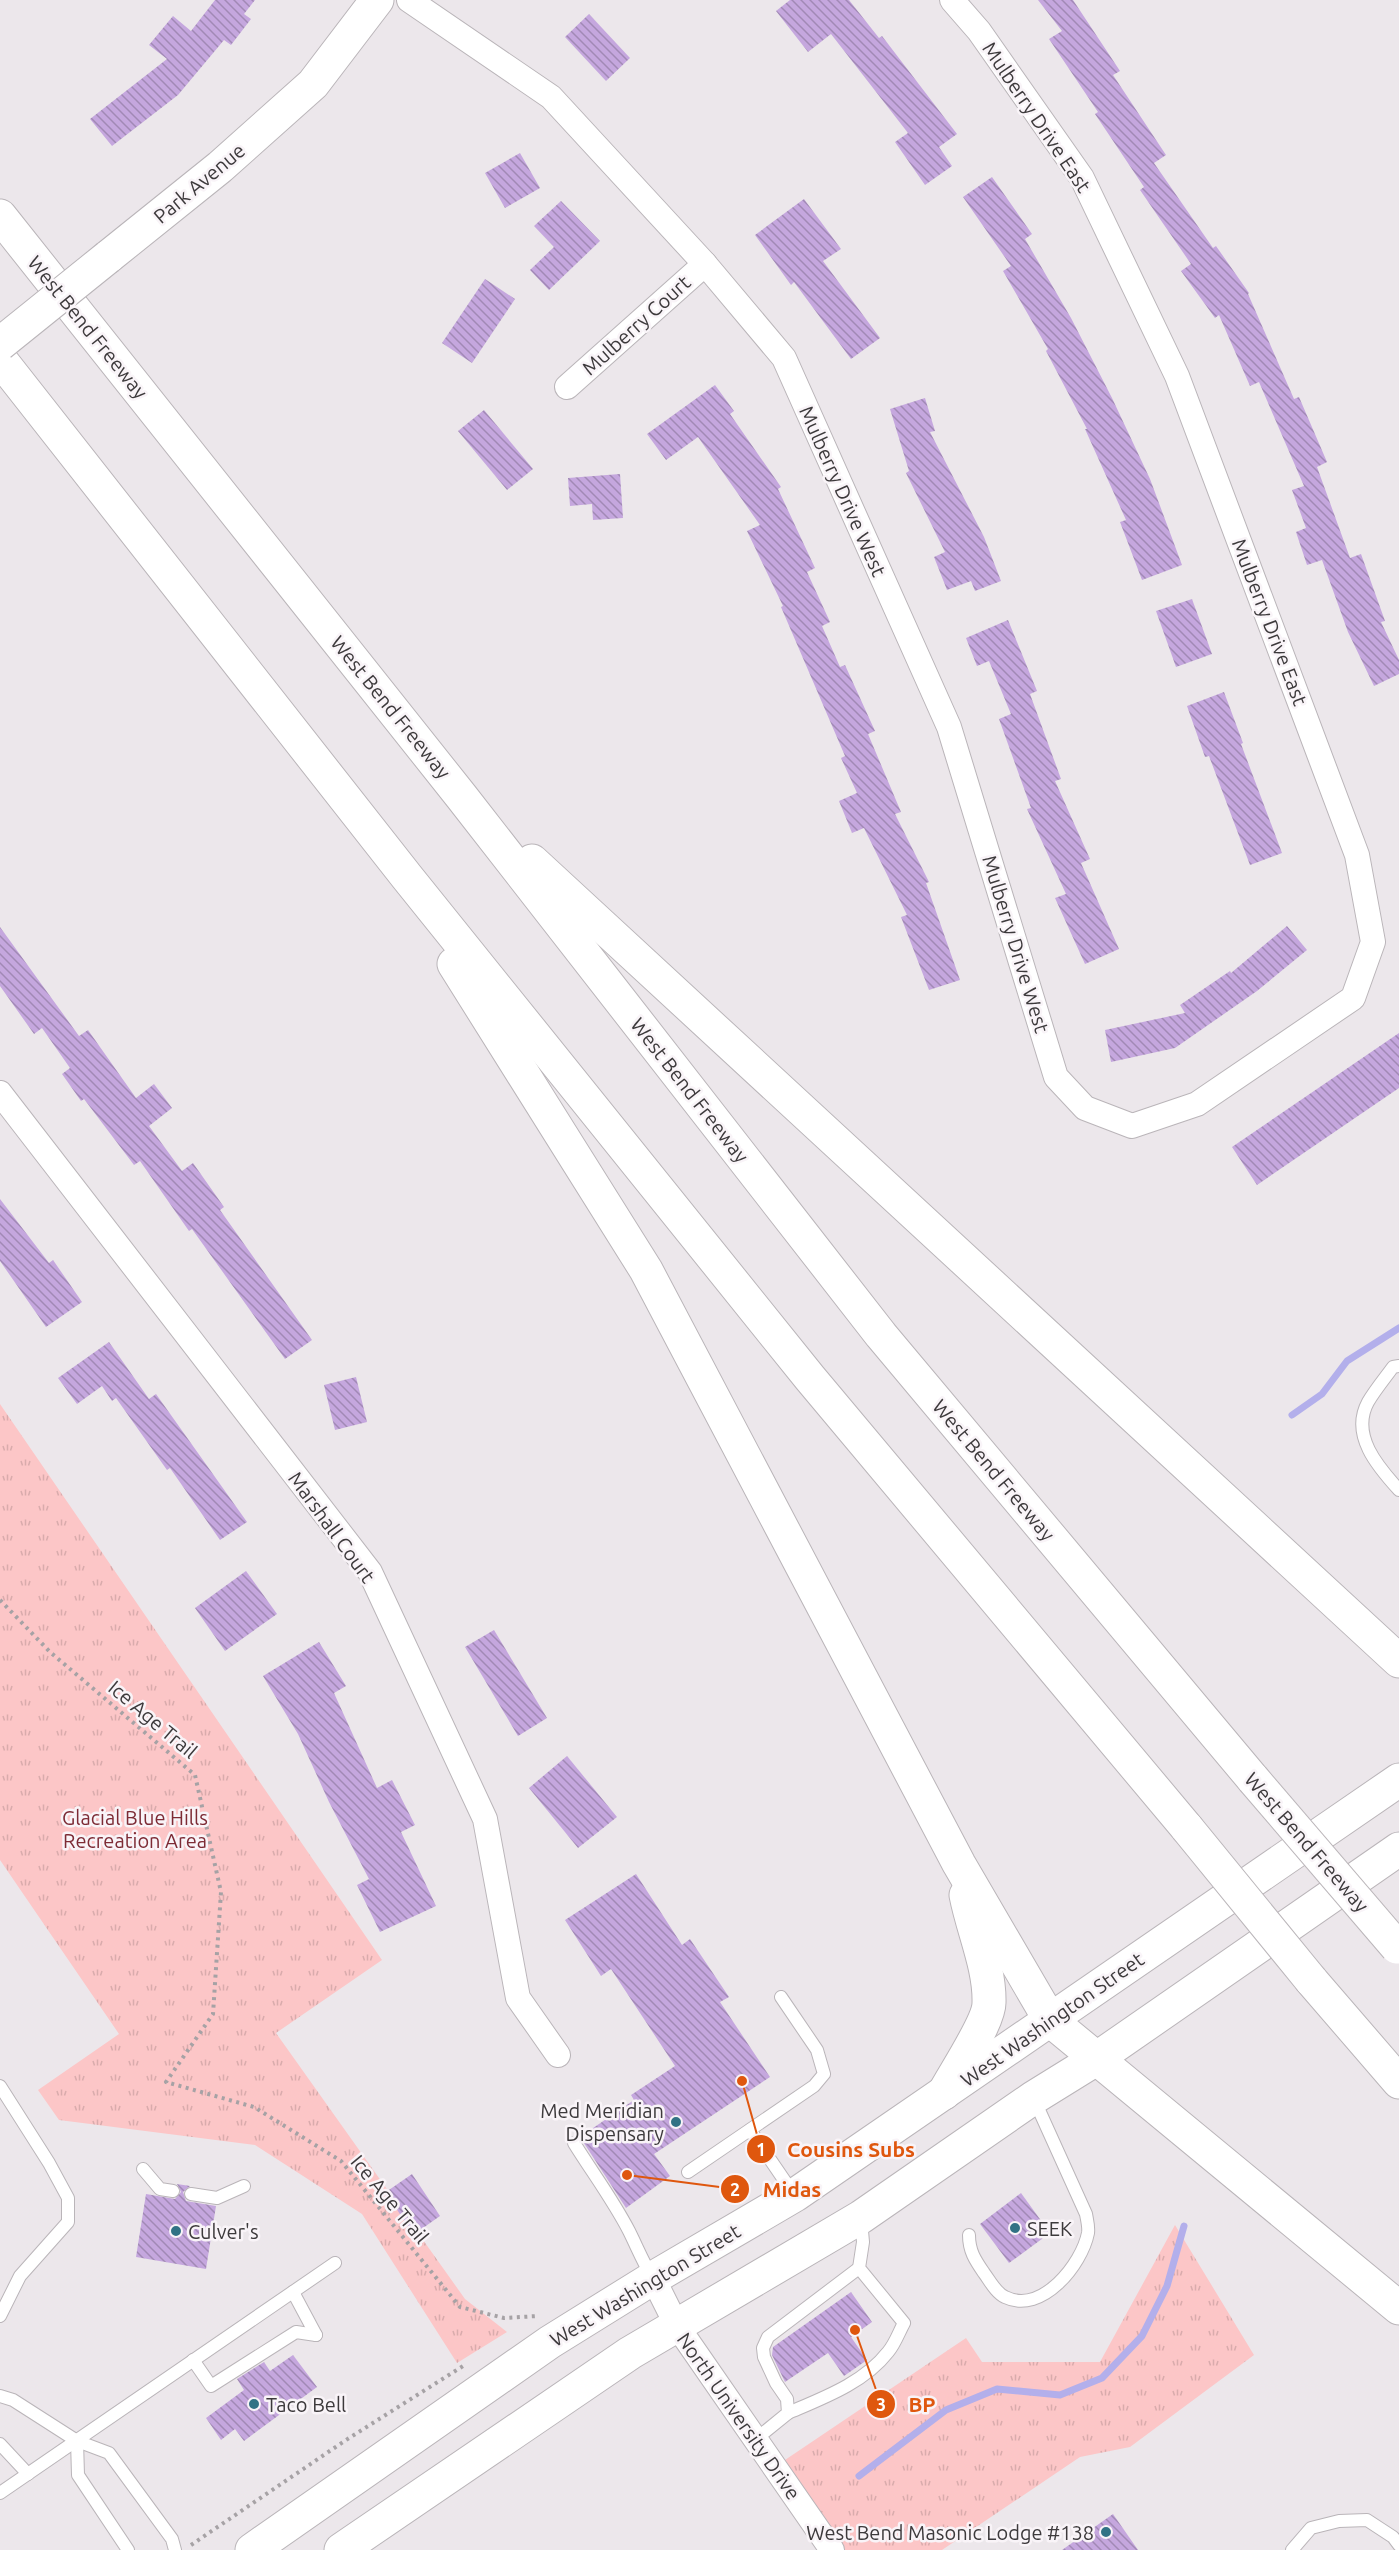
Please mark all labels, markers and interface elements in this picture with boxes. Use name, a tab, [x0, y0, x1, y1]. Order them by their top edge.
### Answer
street label: Mulberry Drive East	[978, 37, 1096, 197]
street label: Park Avenue	[149, 138, 249, 228]
street label: West Bend Freeway	[23, 251, 153, 403]
street label: Mulberry Court	[577, 270, 695, 380]
street label: Mulberry Drive West	[795, 402, 891, 580]
street label: Mulberry Drive East	[1228, 535, 1312, 709]
street label: West Bend Freeway	[326, 631, 456, 783]
street label: Mulberry Drive West	[978, 853, 1054, 1036]
street label: West Bend Freeway	[626, 1013, 754, 1167]
street label: West Bend Freeway	[928, 1395, 1060, 1545]
street label: Marshall Court	[284, 1467, 380, 1587]
street label: Ice Age Trail	[104, 1675, 202, 1763]
street label: West Bend Freeway	[1240, 1768, 1374, 1917]
park label: Glacial Blue Hills Recreation Area	[62, 1806, 208, 1852]
street label: West Washington Street	[956, 1947, 1148, 2091]
place label: Med Meridian Dispensary	[540, 2099, 664, 2145]
marker: Med Meridian Dispensary	[669, 2115, 683, 2129]
callout: Cousins Subs	[746, 2130, 927, 2169]
text: Cousins Subs	[787, 2137, 915, 2161]
text: 1	[756, 2139, 766, 2159]
street label: Ice Age Trail	[346, 2150, 434, 2248]
callout: Midas	[720, 2170, 833, 2209]
text: Midas	[763, 2177, 821, 2201]
text: 2	[730, 2179, 740, 2199]
place label: SEEK	[1027, 2217, 1072, 2240]
street label: West Washington Street	[546, 2219, 744, 2351]
place label: Culver's	[188, 2220, 259, 2243]
marker: SEEK	[1008, 2221, 1022, 2235]
marker: Culver's	[169, 2224, 183, 2238]
street label: North University Drive	[673, 2328, 805, 2504]
callout: BP	[866, 2385, 947, 2424]
text: BP	[908, 2392, 936, 2416]
place label: Taco Bell	[266, 2393, 346, 2416]
text: 3	[876, 2394, 886, 2414]
marker: Taco Bell	[247, 2397, 261, 2411]
place label: West Bend Masonic Lodge #138	[806, 2521, 1094, 2544]
marker: West Bend Masonic Lodge #138	[1099, 2525, 1113, 2539]

